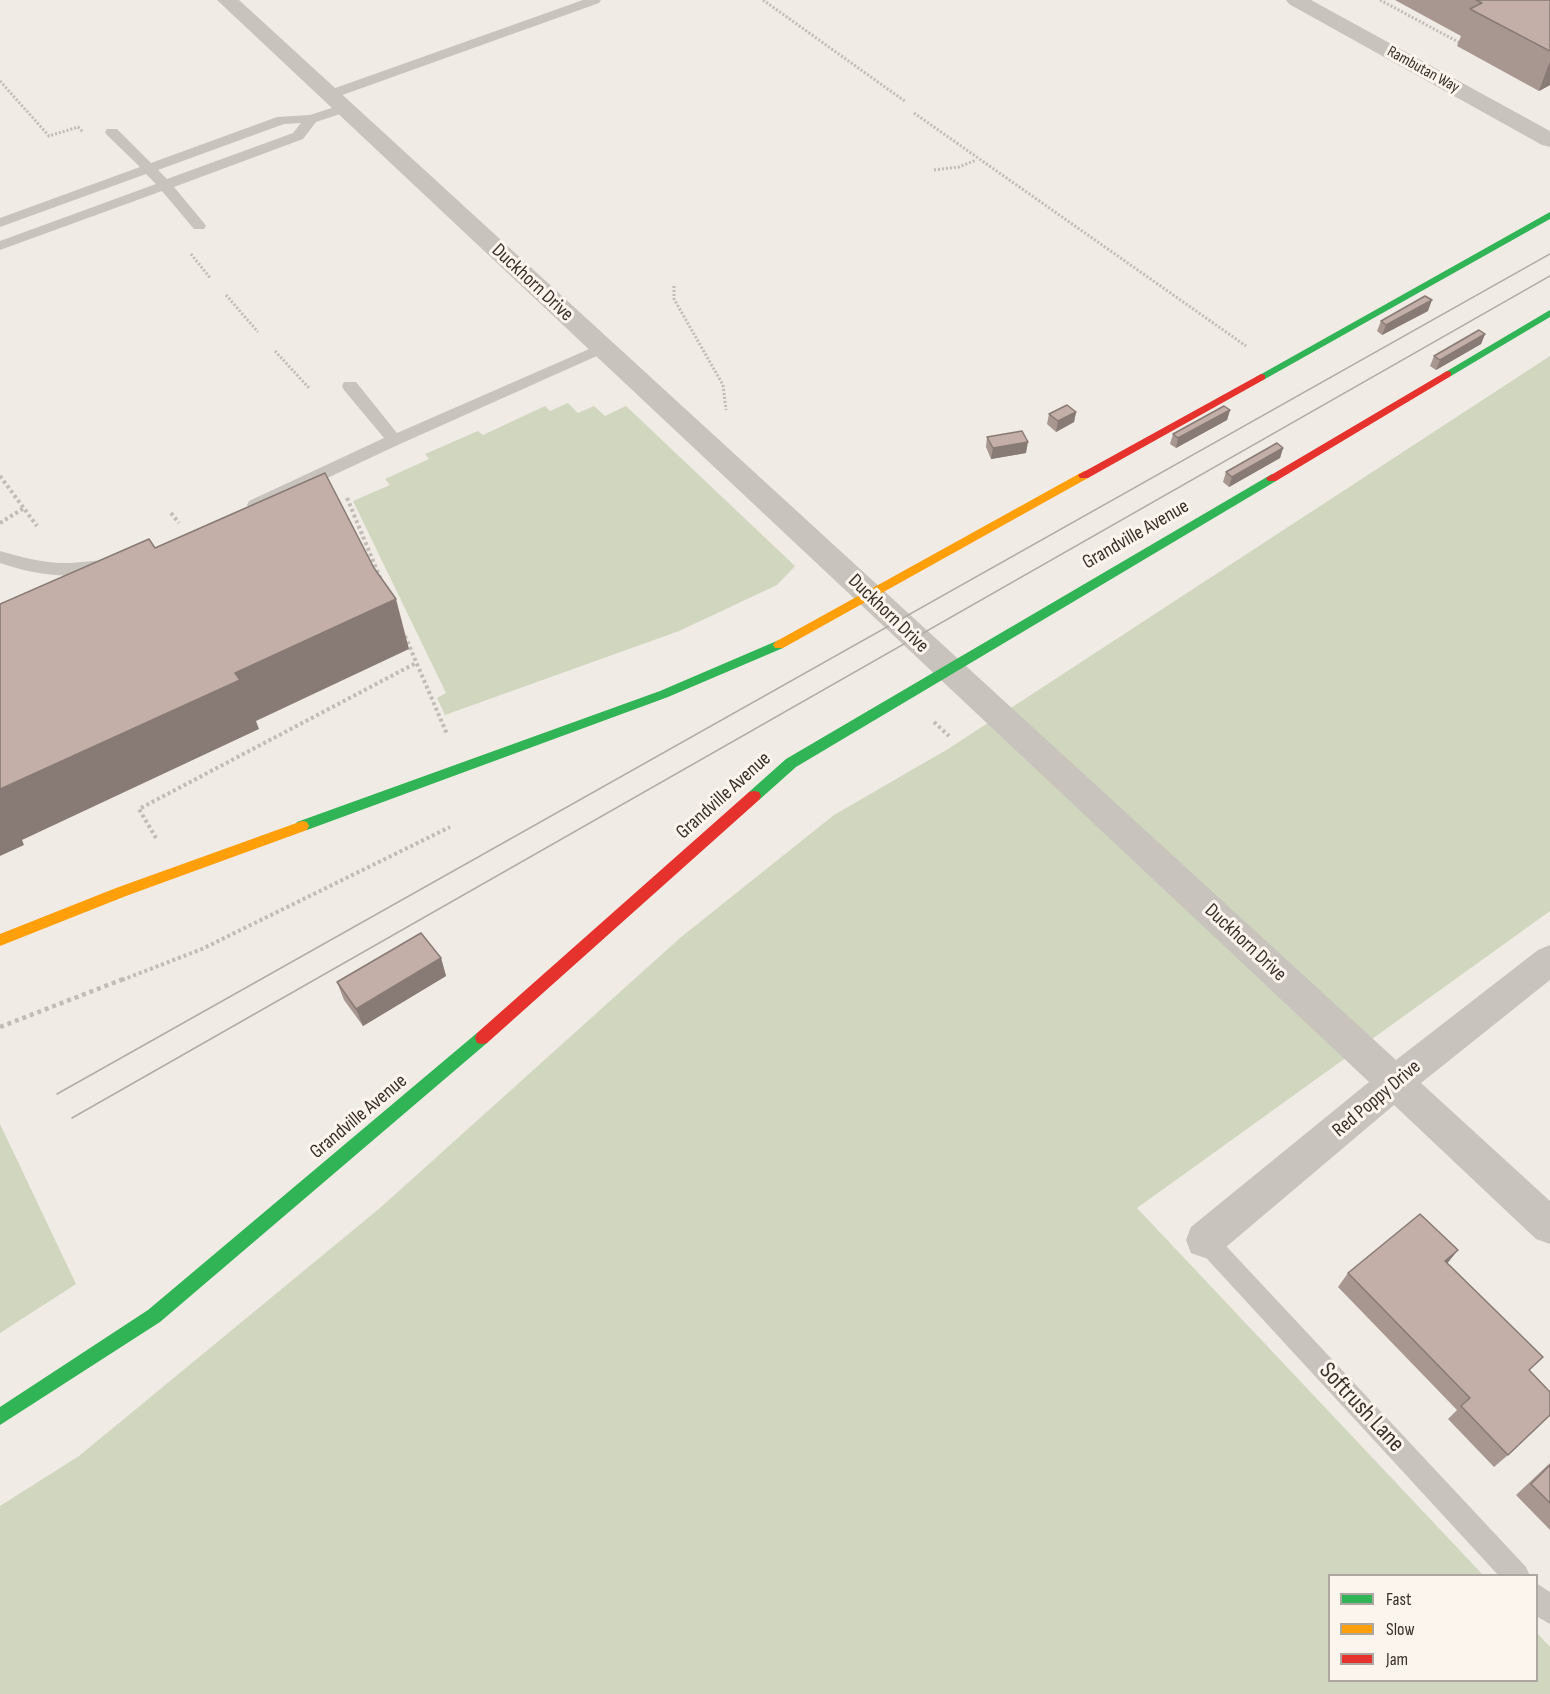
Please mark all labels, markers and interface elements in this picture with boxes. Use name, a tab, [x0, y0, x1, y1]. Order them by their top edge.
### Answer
street label: Rambutan Way	[1384, 42, 1462, 98]
street label: Duckhorn Drive	[486, 239, 578, 327]
street label: Grandville Avenue	[1078, 495, 1194, 575]
street label: Duckhorn Drive	[843, 570, 933, 658]
street label: Grandville Avenue	[672, 747, 776, 845]
street label: Duckhorn Drive	[1199, 899, 1291, 987]
street label: Red Poppy Drive	[1328, 1055, 1426, 1143]
street label: Grandville Avenue	[306, 1070, 412, 1164]
street label: Softrush Lane	[1312, 1357, 1410, 1459]
legend	[1328, 1574, 1538, 1682]
text: Fast	[1386, 1589, 1411, 1610]
text: Slow	[1386, 1619, 1415, 1640]
text: Jam	[1386, 1649, 1408, 1670]

